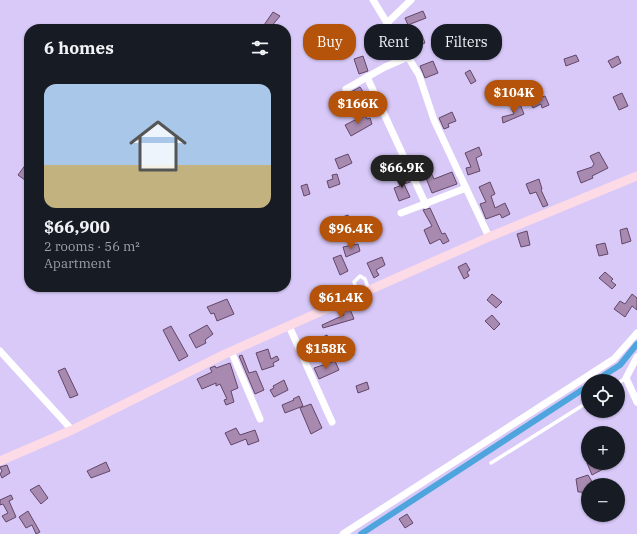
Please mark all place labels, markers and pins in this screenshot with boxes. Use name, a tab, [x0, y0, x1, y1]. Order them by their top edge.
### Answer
pin: $104K	[486, 80, 542, 114]
pin: $166K	[330, 91, 386, 125]
pin: $66.9K	[369, 155, 435, 189]
pin: $96.4K	[318, 216, 384, 250]
pin: $61.4K	[308, 285, 374, 319]
pin: $158K	[298, 336, 354, 370]

